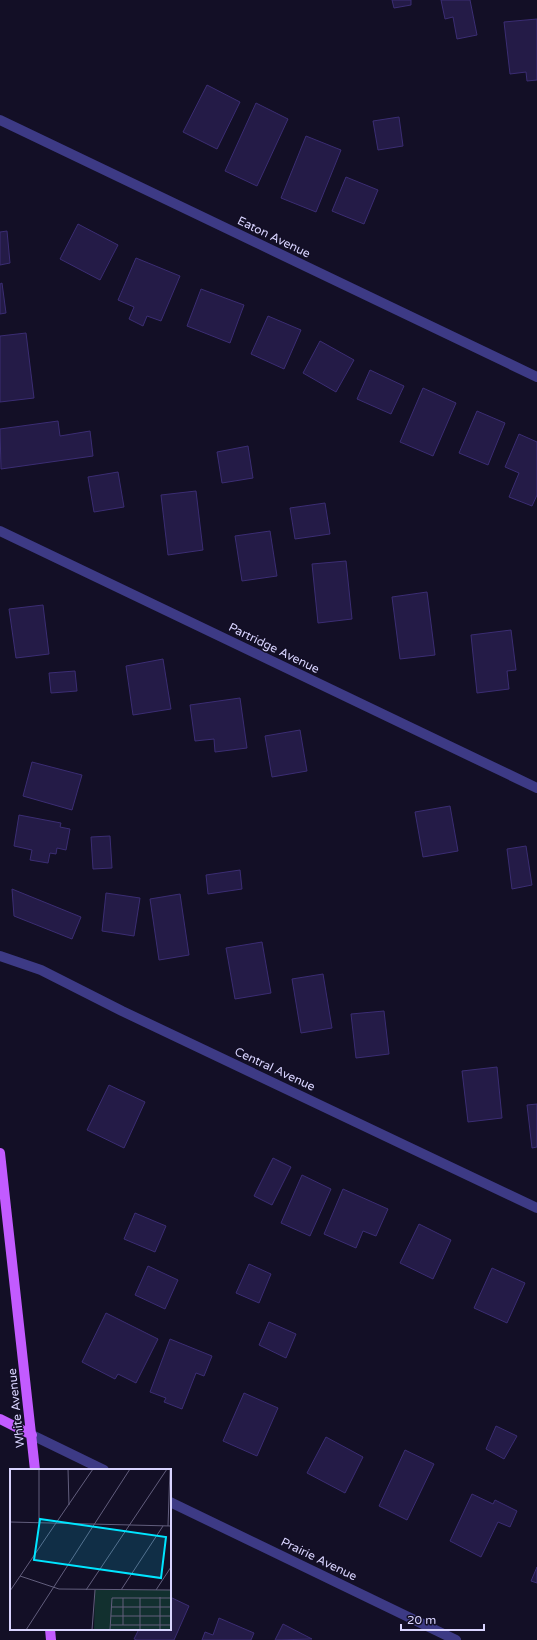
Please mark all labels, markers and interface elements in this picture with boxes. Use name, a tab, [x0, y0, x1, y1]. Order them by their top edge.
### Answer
street label: Eaton Avenue	[235, 213, 313, 261]
street label: Partridge Avenue	[226, 620, 322, 676]
street label: Central Avenue	[233, 1044, 318, 1094]
street label: White Avenue	[5, 1367, 27, 1448]
inset map	[10, 1469, 171, 1630]
street label: Prairie Avenue	[279, 1535, 359, 1584]
scale bar	[401, 1606, 484, 1632]
text: 20 m	[407, 1613, 436, 1627]

